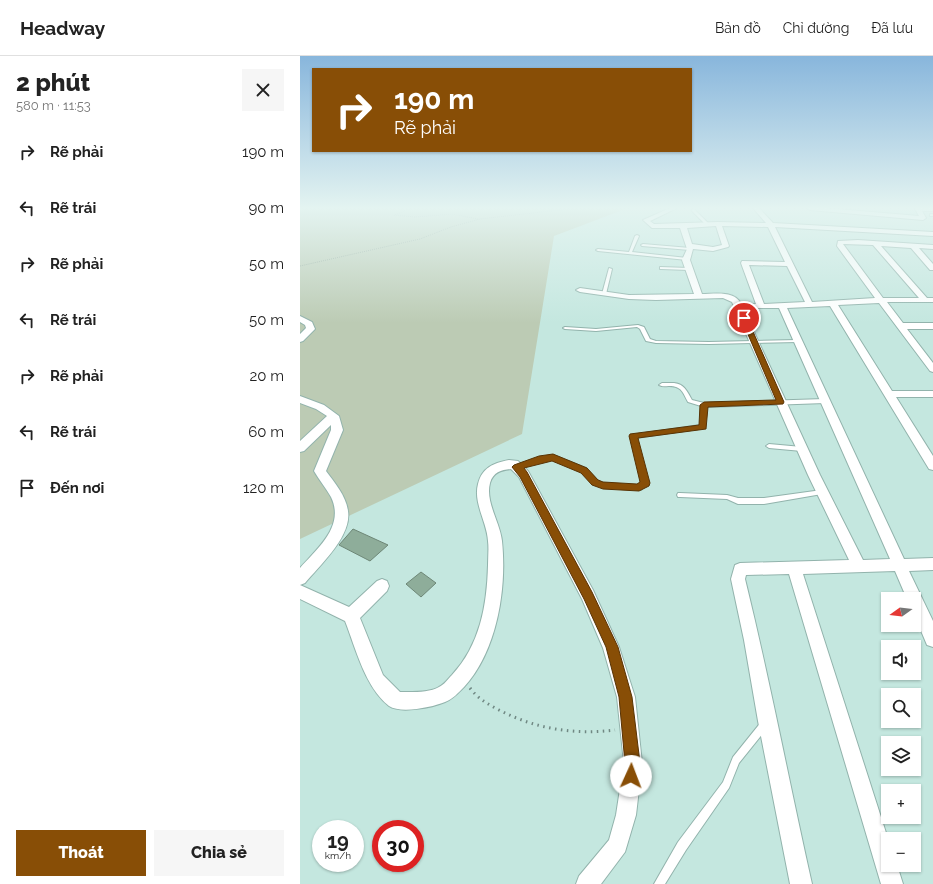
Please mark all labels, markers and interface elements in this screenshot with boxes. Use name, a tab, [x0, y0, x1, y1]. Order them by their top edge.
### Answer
text: Headway	[20, 17, 105, 39]
text: Bản đồ	[715, 20, 761, 36]
text: Chỉ đường	[783, 20, 849, 36]
text: Đã lưu	[871, 20, 913, 36]
text: 2 phút	[16, 68, 90, 97]
button: close	[242, 69, 284, 111]
text: 190 m	[394, 83, 474, 116]
icon: right	[328, 84, 380, 136]
text: 580 m · 11:53	[16, 98, 91, 113]
text: Rẽ phải	[394, 117, 456, 138]
icon: right	[16, 141, 38, 163]
text: Rẽ phải	[50, 143, 103, 161]
text: 190 m	[242, 143, 284, 161]
icon: left	[16, 197, 38, 219]
text: Rẽ trái	[50, 199, 96, 217]
text: 90 m	[248, 199, 284, 217]
icon: right	[16, 253, 38, 275]
text: Rẽ phải	[50, 255, 103, 273]
text: 50 m	[249, 255, 284, 273]
pin	[727, 301, 761, 335]
icon: arrive	[733, 307, 755, 329]
icon: left	[16, 309, 38, 331]
text: Rẽ trái	[50, 311, 96, 329]
text: 50 m	[249, 311, 284, 329]
icon: right	[16, 365, 38, 387]
text: Rẽ phải	[50, 367, 103, 385]
text: 20 m	[249, 367, 284, 385]
icon: left	[16, 421, 38, 443]
text: Rẽ trái	[50, 423, 96, 441]
text: 60 m	[248, 423, 284, 441]
icon: arrive	[16, 477, 38, 499]
text: Đến nơi	[50, 479, 104, 497]
text: 120 m	[243, 479, 284, 497]
north arrow	[881, 592, 921, 632]
map controls	[881, 592, 921, 872]
button: sound	[881, 640, 921, 680]
button: search	[881, 688, 921, 728]
button: layers	[881, 736, 921, 776]
position arrow	[610, 755, 652, 797]
button: +	[881, 784, 921, 824]
speed limit sign: 30	[372, 820, 424, 872]
text: 19	[327, 829, 349, 853]
button: Thoát	[16, 830, 146, 876]
button: Chia sẻ	[154, 830, 284, 876]
button: −	[881, 832, 921, 872]
text: km/h	[325, 850, 351, 861]

